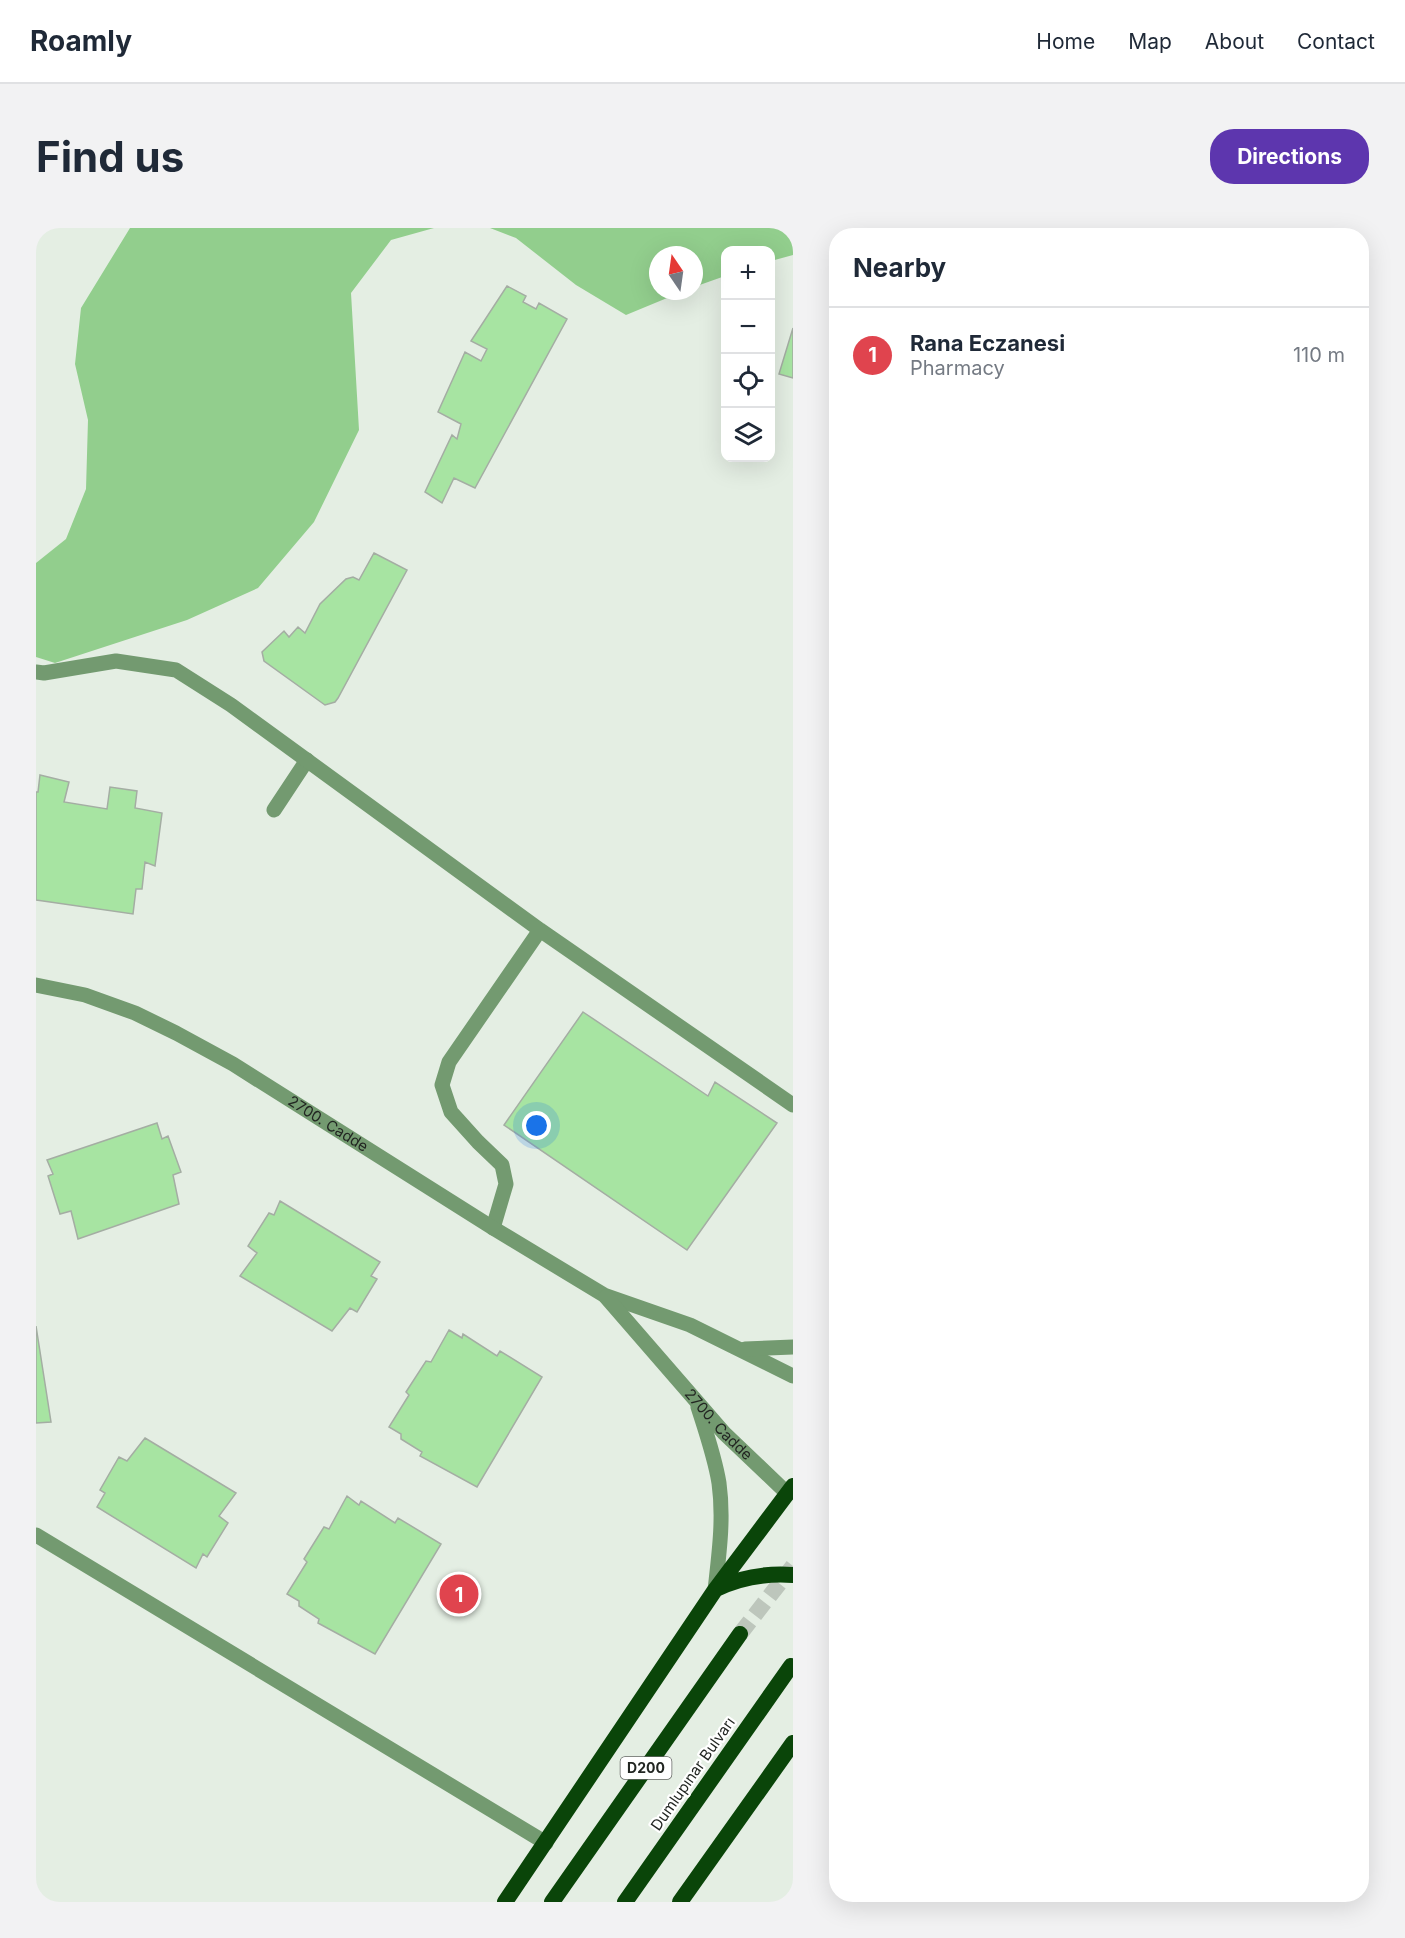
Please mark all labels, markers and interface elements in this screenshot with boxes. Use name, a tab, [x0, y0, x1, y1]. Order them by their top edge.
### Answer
text: Roamly	[30, 24, 132, 58]
text: Home	[1036, 29, 1095, 54]
text: Map	[1128, 29, 1172, 54]
text: About	[1205, 29, 1264, 54]
text: Contact	[1297, 29, 1375, 54]
button: Directions	[1210, 129, 1369, 184]
text: Find us	[36, 131, 184, 182]
north arrow	[649, 246, 703, 300]
map controls	[721, 246, 775, 462]
button: +	[721, 246, 775, 300]
text: Nearby	[853, 252, 946, 283]
button: −	[721, 300, 775, 354]
text: Rana Eczanesi	[910, 330, 1065, 356]
text: 1	[868, 343, 877, 367]
text: 110 m	[1293, 343, 1345, 367]
button: locate	[721, 354, 775, 408]
text: Pharmacy	[910, 356, 1005, 380]
button: layers	[721, 408, 775, 462]
street label: 2700. Cadde	[285, 1091, 372, 1156]
your location	[522, 1111, 551, 1140]
street label: 2700. Cadde	[681, 1384, 757, 1464]
pin: 1	[440, 1572, 478, 1616]
street label: Dumlupınar Bulvarı	[646, 1713, 739, 1834]
road number: D200	[620, 1757, 672, 1779]

